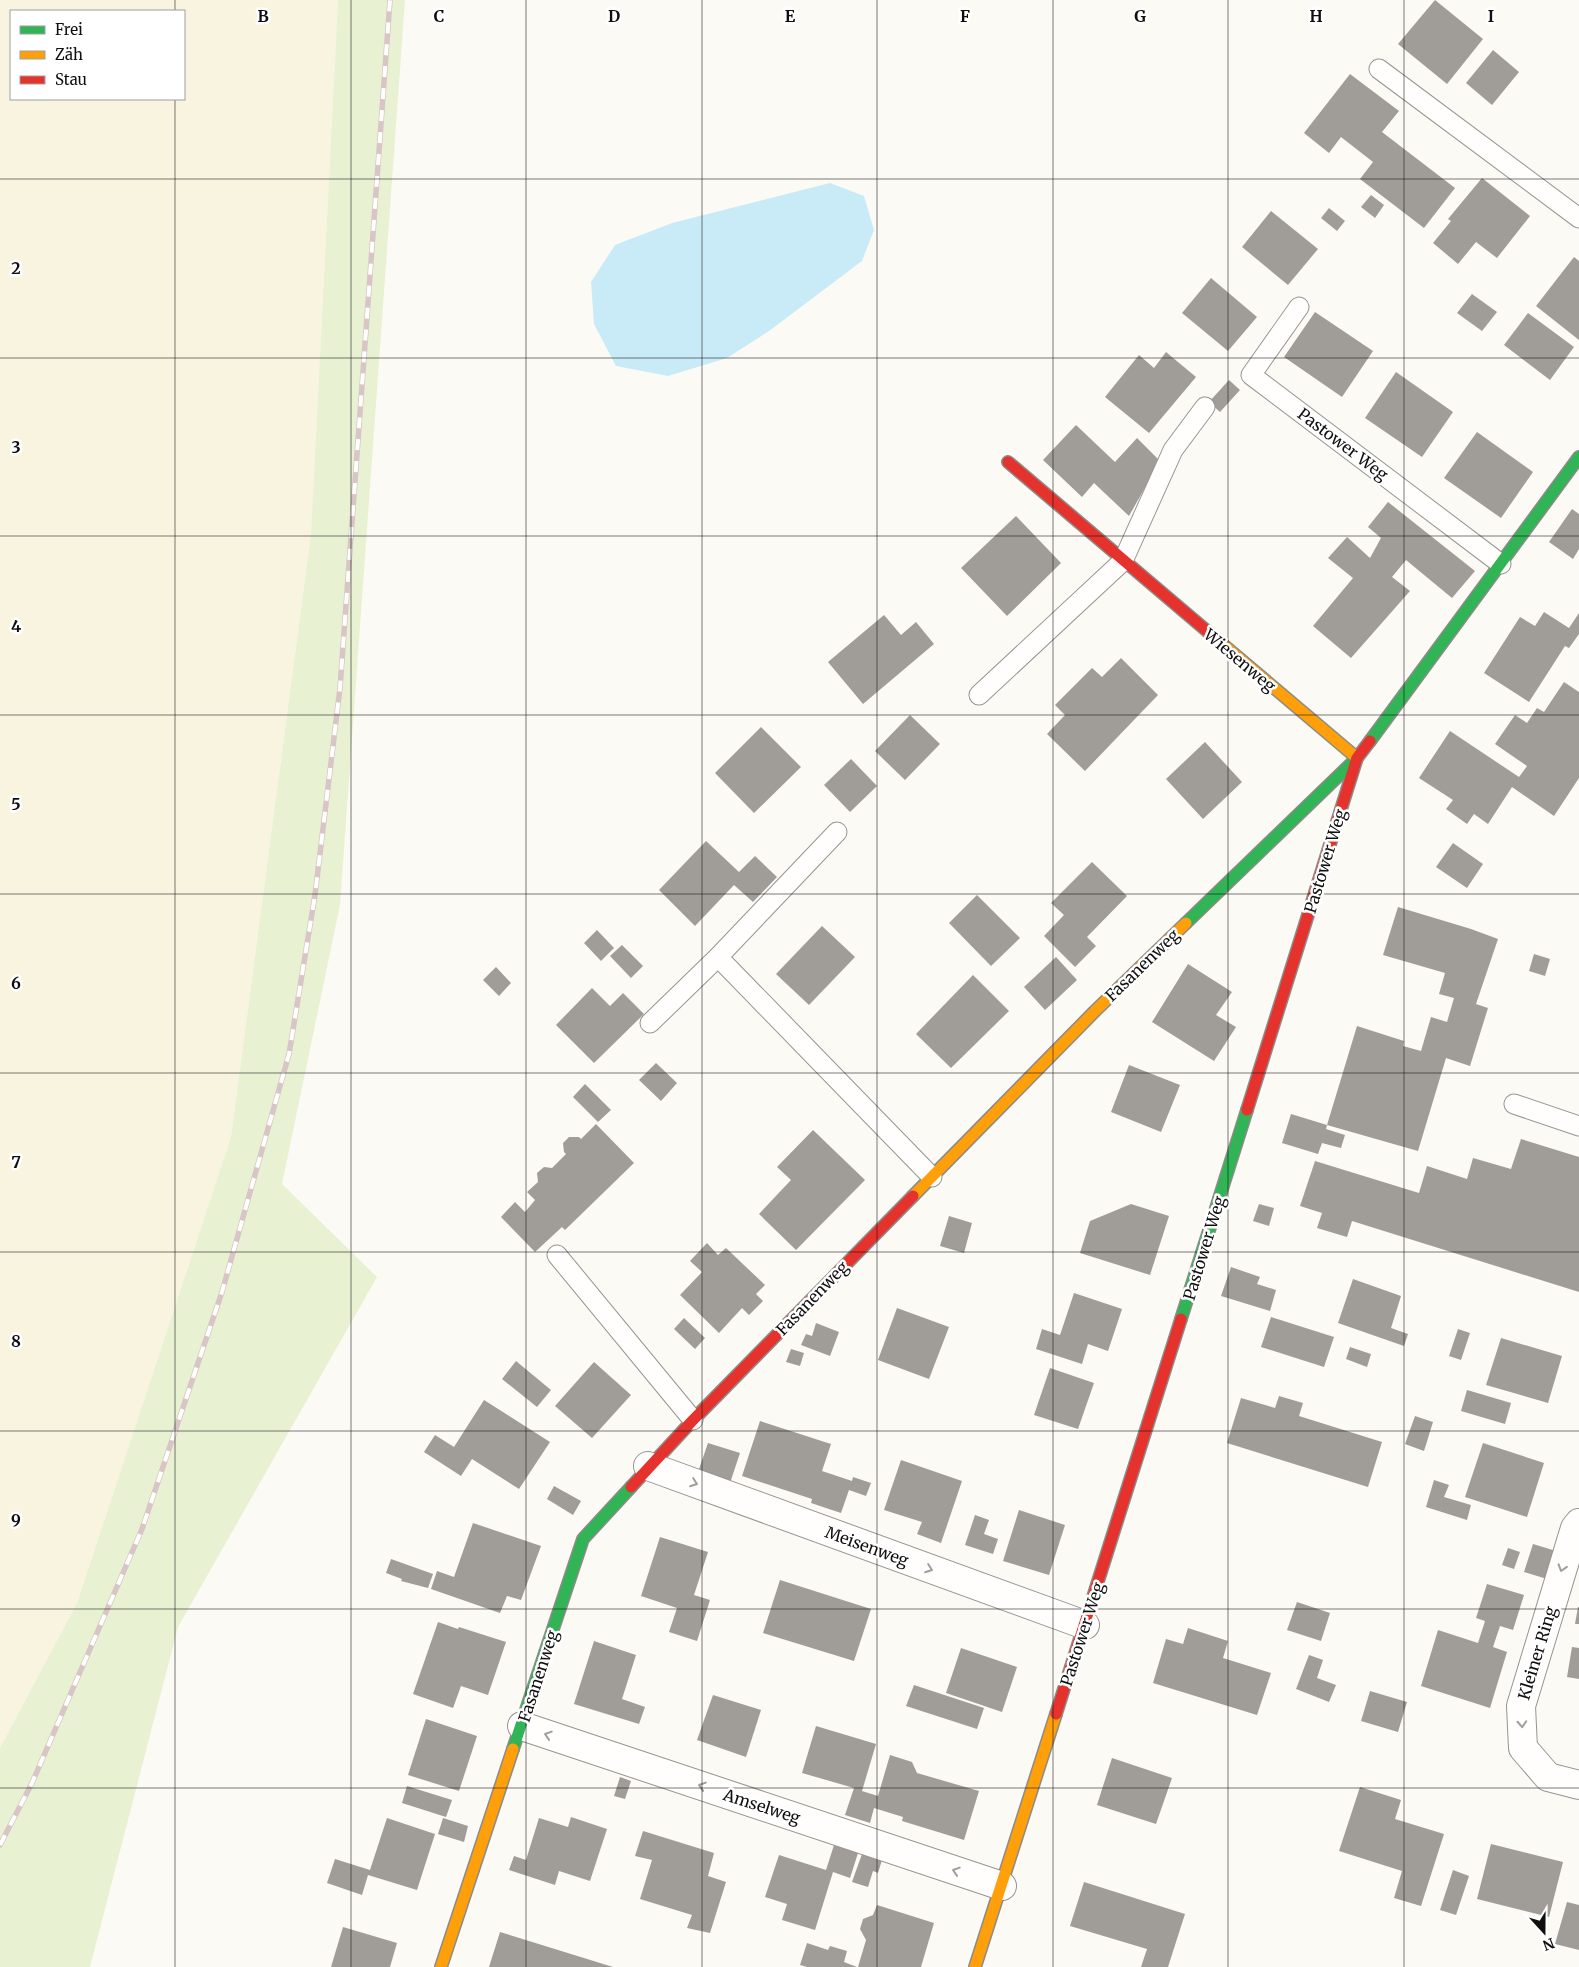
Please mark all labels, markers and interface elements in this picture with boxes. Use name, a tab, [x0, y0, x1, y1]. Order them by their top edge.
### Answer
text: B	[257, 6, 269, 26]
text: C	[434, 6, 444, 26]
text: D	[608, 6, 620, 26]
text: E	[785, 6, 796, 26]
text: F	[960, 6, 970, 26]
text: G	[1134, 6, 1146, 26]
text: H	[1309, 6, 1323, 26]
text: I	[1488, 6, 1494, 26]
legend	[10, 10, 185, 100]
text: Frei	[55, 20, 83, 39]
text: Zäh	[55, 45, 83, 64]
text: Stau	[55, 70, 87, 89]
text: 2	[11, 258, 21, 278]
street label: Pastower Weg	[1294, 404, 1392, 485]
text: 3	[11, 437, 21, 457]
text: 4	[11, 616, 21, 636]
street label: Wiesenweg	[1199, 624, 1280, 696]
text: 5	[11, 794, 21, 814]
street label: Pastower Weg	[1300, 806, 1350, 916]
street label: Fasanenweg	[1101, 925, 1183, 1005]
text: 6	[11, 973, 21, 993]
text: 7	[11, 1152, 21, 1172]
street label: Pastower Weg	[1179, 1193, 1229, 1303]
street label: Fasanenweg	[772, 1257, 852, 1339]
text: 8	[11, 1331, 21, 1351]
one-way arrow	[689, 1477, 698, 1487]
text: 9	[11, 1510, 21, 1530]
street label: Meisenweg	[823, 1522, 912, 1570]
one-way arrow	[924, 1563, 933, 1573]
one-way arrow	[1558, 1563, 1568, 1571]
street label: Pastower Weg	[1056, 1579, 1108, 1688]
street label: Kleiner Ring	[1513, 1604, 1561, 1702]
street label: Fasanenweg	[514, 1627, 562, 1724]
one-way arrow	[1516, 1720, 1527, 1728]
one-way arrow	[545, 1730, 553, 1740]
one-way arrow	[699, 1782, 707, 1792]
street label: Amselweg	[720, 1784, 803, 1828]
one-way arrow	[953, 1866, 961, 1876]
north arrow	[1519, 1907, 1569, 1957]
text: N	[1540, 1934, 1557, 1955]

